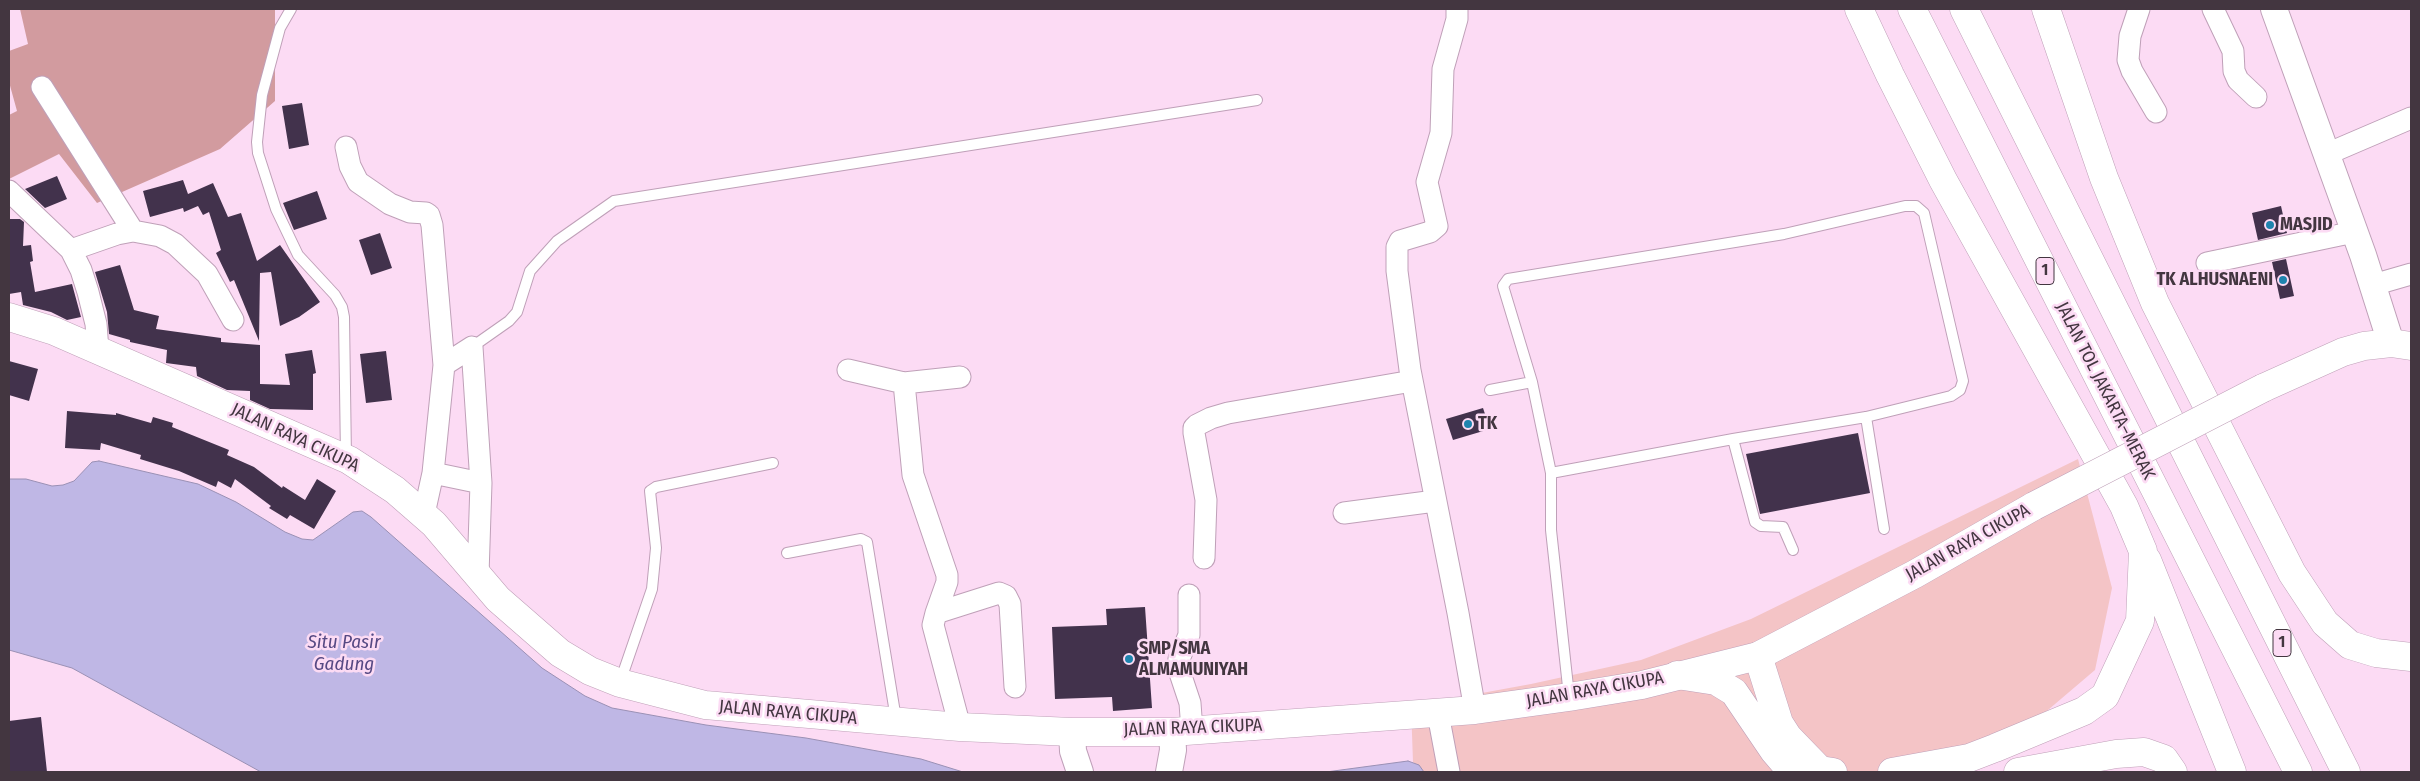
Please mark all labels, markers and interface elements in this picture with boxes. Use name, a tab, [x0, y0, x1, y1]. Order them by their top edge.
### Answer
place label: MASJID	[2280, 214, 2333, 236]
marker: MASJID	[2264, 219, 2276, 231]
road number: 1	[2036, 258, 2054, 284]
place label: TK ALHUSNAENI	[2156, 269, 2273, 291]
marker: TK ALHUSNAENI	[2277, 274, 2289, 286]
street label: JALAN TOL JAKARTA–MERAK	[2051, 299, 2159, 483]
street label: JALAN RAYA CIKUPA	[228, 399, 362, 477]
place label: TK	[1478, 413, 1497, 435]
marker: TK	[1462, 418, 1474, 430]
street label: JALAN RAYA CIKUPA	[1902, 500, 2034, 586]
road number: 1	[2273, 630, 2291, 656]
water label: Situ Pasir Gadung	[308, 632, 380, 676]
place label: SMP/SMA ALMAMUNIYAH	[1139, 638, 1248, 681]
marker: SMP/SMA ALMAMUNIYAH	[1123, 653, 1135, 665]
street label: JALAN RAYA CIKUPA	[1525, 667, 1665, 713]
street label: JALAN RAYA CIKUPA	[718, 696, 858, 730]
street label: JALAN RAYA CIKUPA	[1123, 715, 1263, 741]

